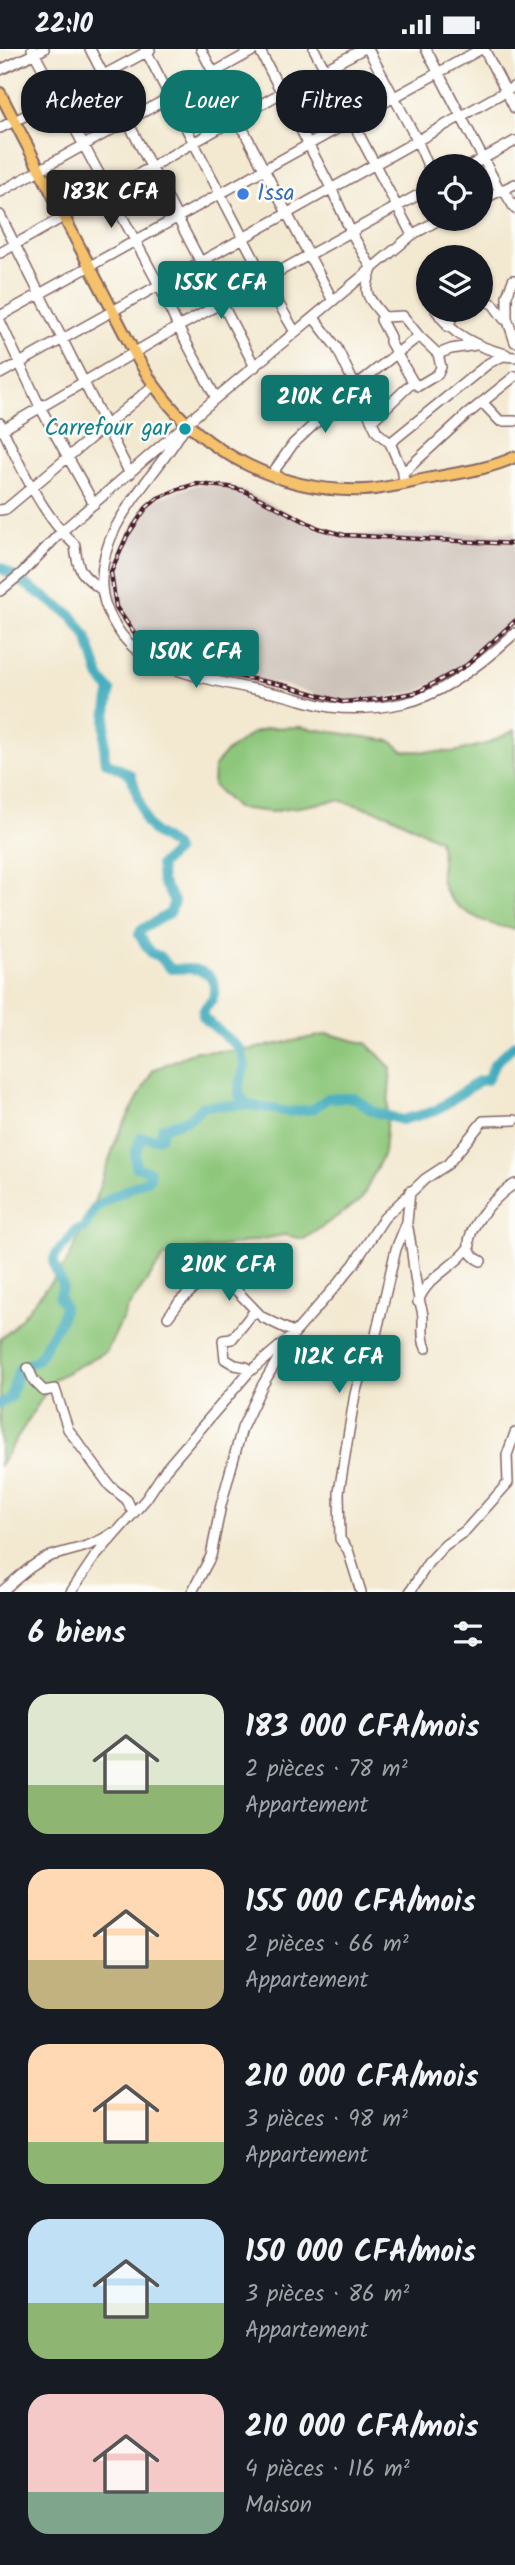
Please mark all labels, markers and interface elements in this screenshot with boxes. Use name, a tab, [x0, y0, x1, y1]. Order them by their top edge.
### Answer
text: 22:10	[35, 4, 93, 46]
chip: Acheter	[21, 70, 146, 133]
chip: Louer	[160, 70, 262, 133]
chip: Filtres	[276, 70, 387, 133]
map controls	[416, 154, 493, 322]
button: locate	[416, 154, 493, 231]
pin: 183K CFA	[39, 171, 183, 230]
text: 183K CFA	[63, 175, 159, 211]
place label: Issa	[257, 176, 295, 212]
marker: Issa	[235, 186, 251, 202]
button: layers	[416, 245, 493, 322]
pin: 155K CFA	[149, 261, 293, 321]
text: 155K CFA	[174, 266, 268, 302]
pin: 210K CFA	[253, 375, 397, 435]
text: 210K CFA	[277, 380, 373, 416]
place label: Carrefour gar	[45, 411, 172, 447]
marker: Carrefour gar	[177, 421, 193, 437]
pin: 150K CFA	[124, 631, 268, 690]
text: 150K CFA	[149, 635, 243, 671]
pin: 210K CFA	[157, 1243, 301, 1303]
text: 210K CFA	[181, 1248, 277, 1284]
pin: 112K CFA	[267, 1335, 411, 1395]
text: 112K CFA	[293, 1340, 385, 1376]
text: 6 biens	[28, 1610, 126, 1658]
icon: filters	[449, 1615, 487, 1653]
text: 183 000 CFA/mois	[245, 1704, 480, 1752]
icon: home	[84, 1722, 168, 1806]
text: 2 pièces · 78 m²	[245, 1752, 407, 1788]
text: Appartement	[245, 1788, 368, 1824]
text: 155 000 CFA/mois	[245, 1879, 476, 1927]
icon: home	[84, 1897, 168, 1981]
text: 2 pièces · 66 m²	[245, 1927, 409, 1963]
text: Appartement	[245, 1963, 368, 1999]
text: 210 000 CFA/mois	[245, 2054, 478, 2102]
icon: home	[84, 2072, 168, 2156]
text: 3 pièces · 98 m²	[245, 2102, 408, 2138]
text: Appartement	[245, 2138, 368, 2174]
text: 150 000 CFA/mois	[245, 2229, 476, 2277]
icon: home	[84, 2247, 168, 2331]
text: 3 pièces · 86 m²	[245, 2277, 409, 2313]
text: Appartement	[245, 2313, 368, 2349]
text: 210 000 CFA/mois	[245, 2404, 478, 2452]
icon: home	[84, 2422, 168, 2506]
text: 4 pièces · 116 m²	[245, 2452, 410, 2488]
text: Maison	[245, 2488, 312, 2524]

